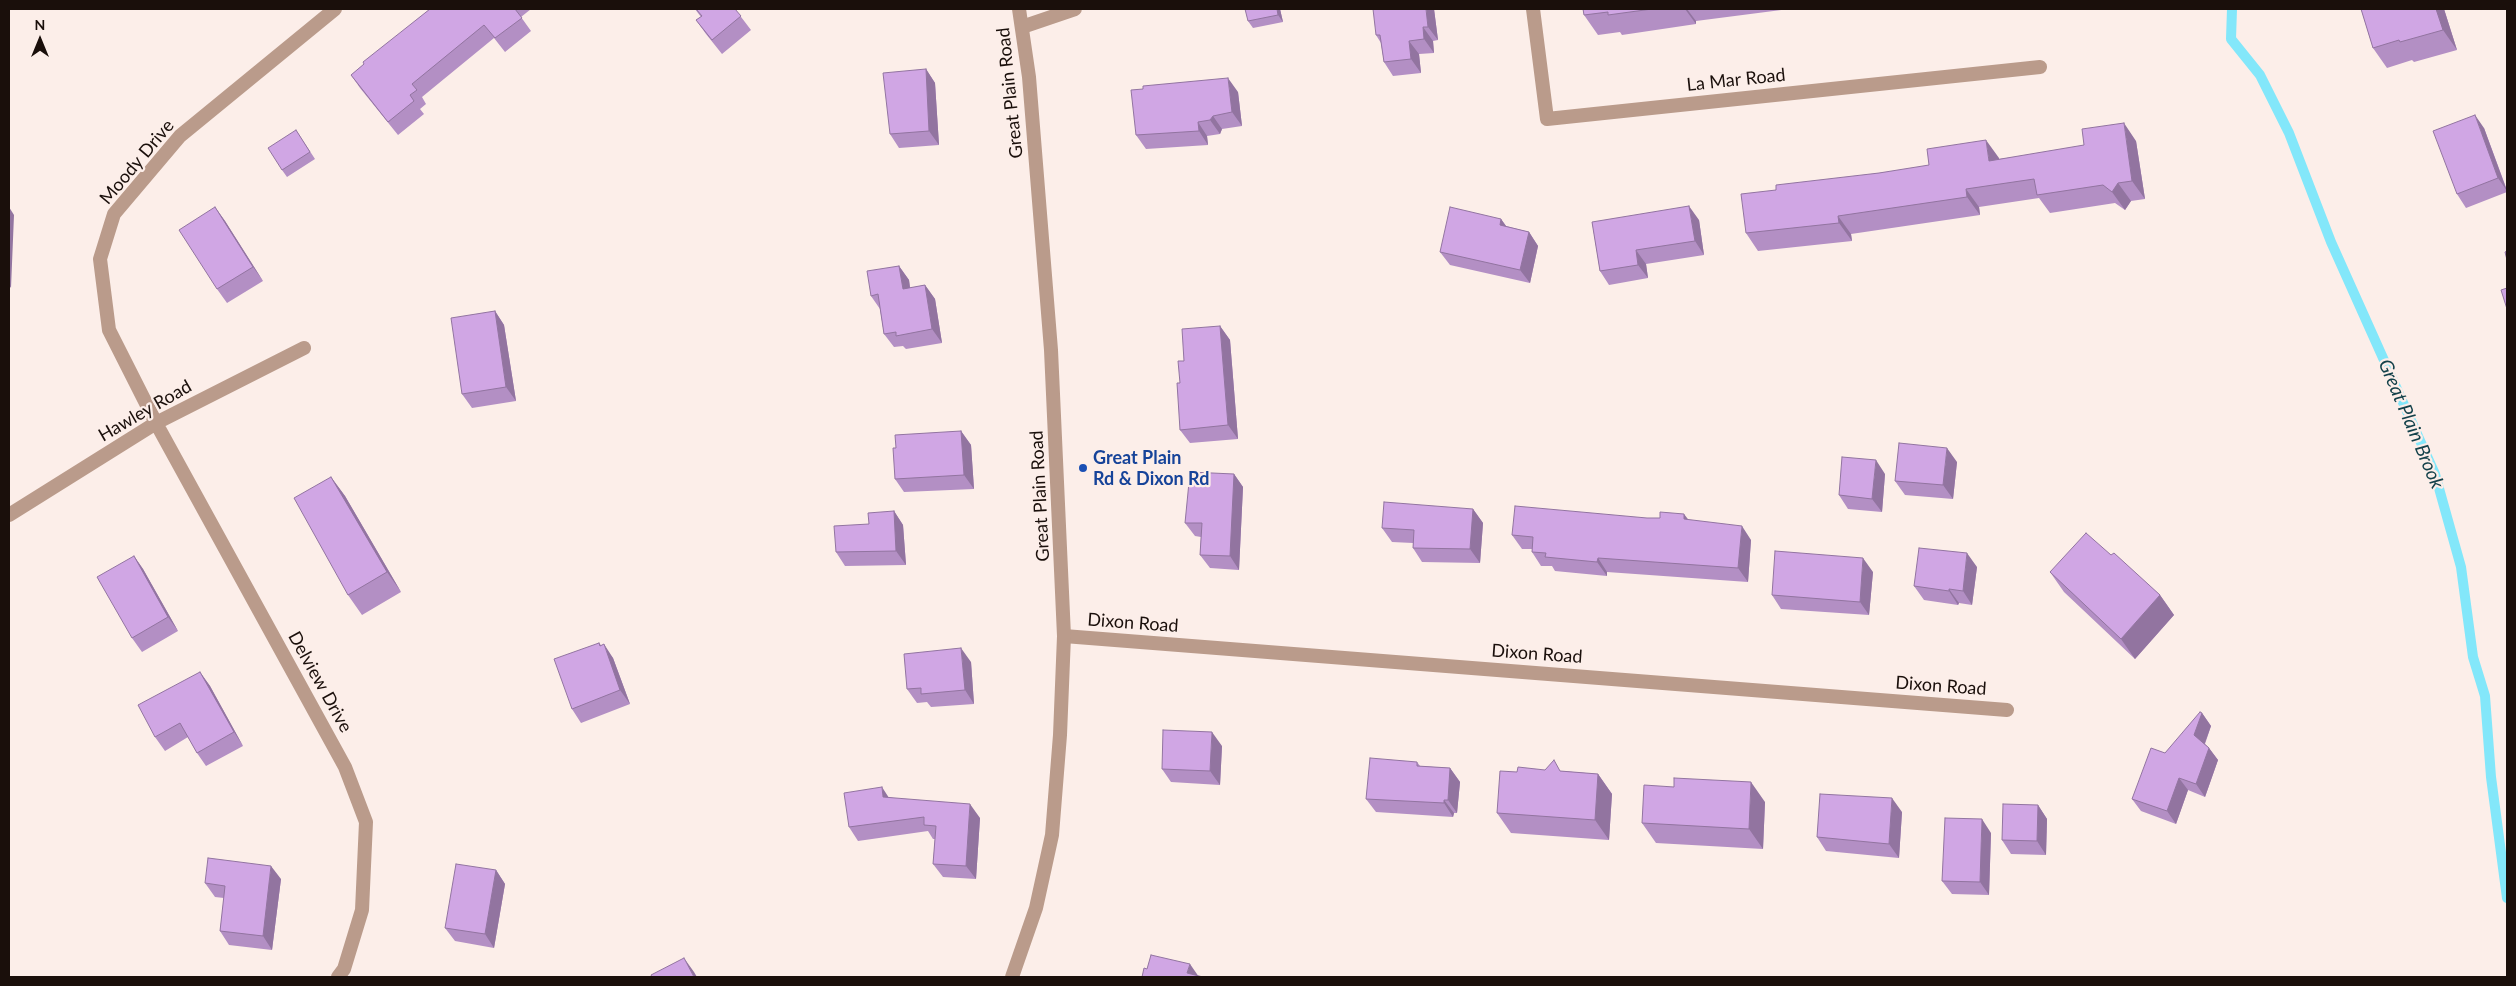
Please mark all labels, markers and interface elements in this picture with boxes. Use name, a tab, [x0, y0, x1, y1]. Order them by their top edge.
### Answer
north arrow	[15, 15, 65, 65]
text: N	[35, 16, 45, 33]
street label: Great Plain Road	[992, 27, 1028, 159]
street label: La Mar Road	[1686, 64, 1786, 96]
street label: Moody Drive	[95, 115, 179, 209]
water label: Great Plain Brook	[2373, 356, 2449, 492]
street label: Hawley Road	[95, 376, 195, 446]
street label: Great Plain Road	[1026, 430, 1054, 562]
place label: Great Plain Rd & Dixon Rd	[1093, 447, 1209, 489]
marker: Great Plain Rd & Dixon Rd	[1077, 462, 1089, 474]
street label: Dixon Road	[1087, 609, 1179, 637]
street label: Delview Drive	[283, 628, 357, 736]
street label: Dixon Road	[1491, 640, 1583, 668]
street label: Dixon Road	[1895, 672, 1987, 700]

